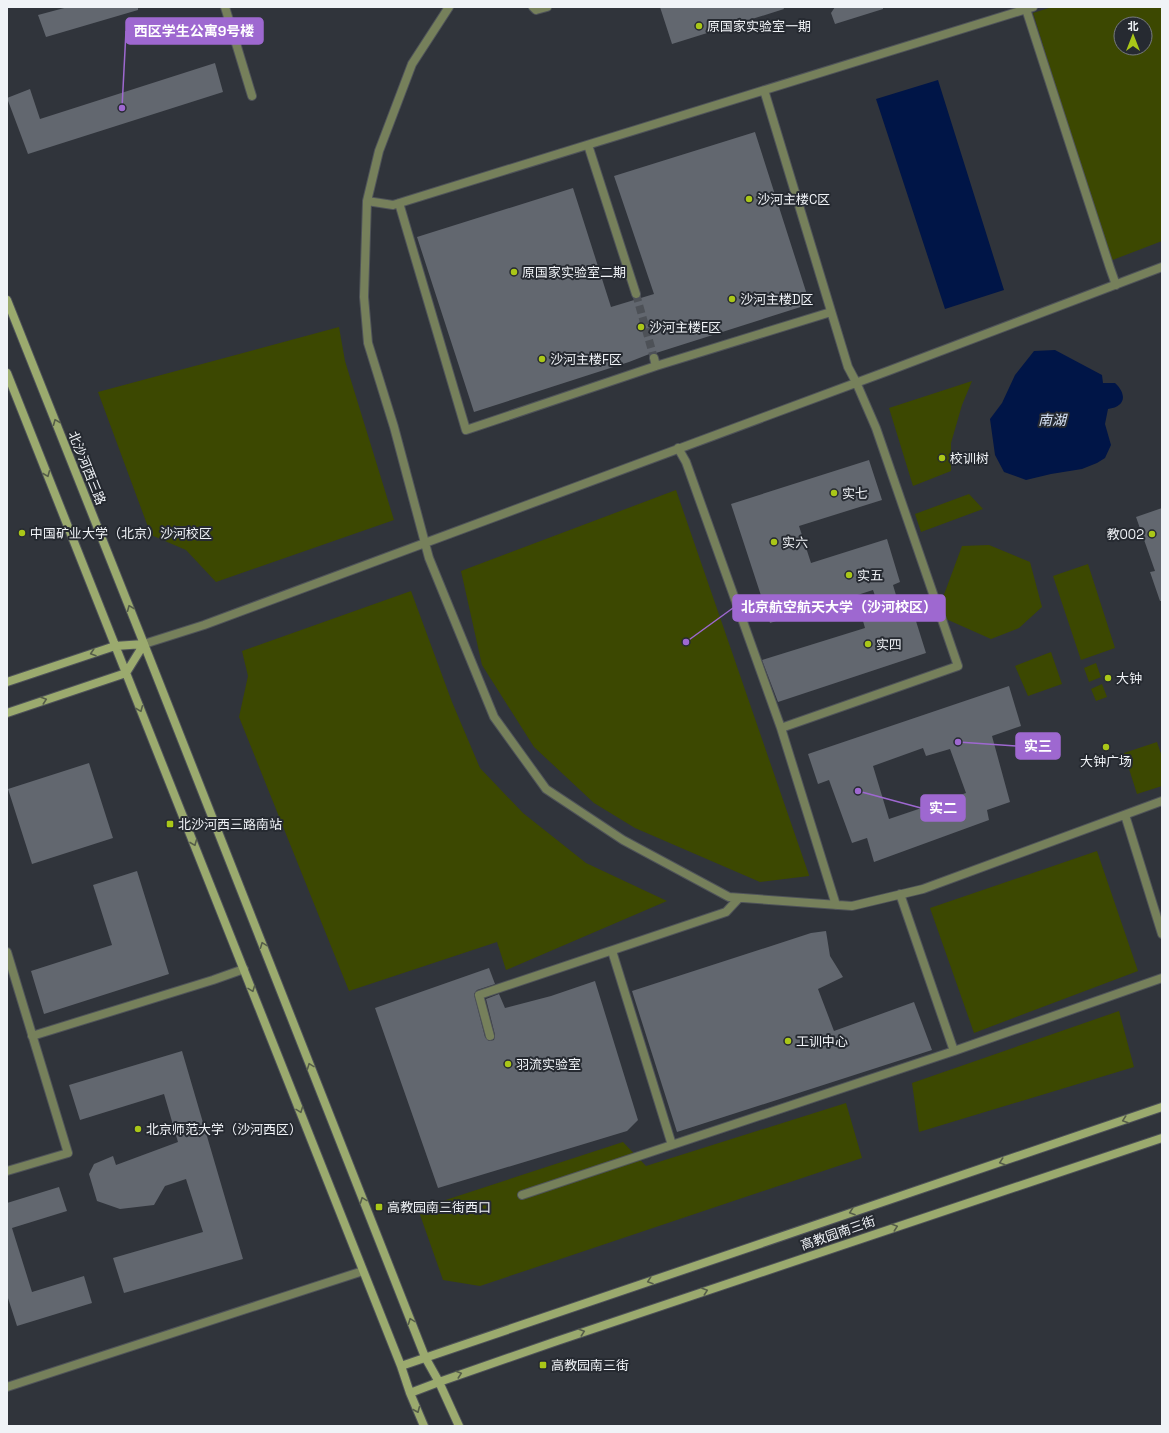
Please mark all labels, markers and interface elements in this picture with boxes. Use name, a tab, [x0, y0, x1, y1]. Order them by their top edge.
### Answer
north arrow	[1113, 16, 1153, 56]
callout: 西区学生公寓9号楼	[126, 18, 263, 44]
place label: 原国家实验室一期	[707, 18, 811, 35]
text: 北	[1128, 19, 1139, 33]
marker: 原国家实验室一期	[694, 21, 704, 31]
text: 西区学生公寓9号楼	[134, 22, 254, 40]
place label: 沙河主楼C区	[757, 191, 830, 208]
marker: 沙河主楼C区	[744, 194, 754, 204]
place label: 原国家实验室二期	[522, 264, 626, 281]
marker: 原国家实验室二期	[509, 267, 519, 277]
place label: 沙河主楼D区	[740, 291, 814, 308]
marker: 沙河主楼D区	[727, 294, 737, 304]
place label: 沙河主楼E区	[649, 319, 721, 336]
marker: 沙河主楼E区	[636, 322, 646, 332]
place label: 沙河主楼F区	[550, 351, 622, 368]
marker: 沙河主楼F区	[537, 354, 547, 364]
water label: 南湖	[1038, 411, 1068, 429]
one-way arrow	[52, 419, 60, 426]
street label: 北沙河西三路	[65, 429, 109, 507]
place label: 校训树	[950, 450, 989, 467]
marker: 校训树	[937, 453, 947, 463]
one-way arrow	[43, 471, 51, 478]
place label: 实七	[842, 485, 868, 502]
marker: 实七	[829, 488, 839, 498]
place label: 中国矿业大学（北京）沙河校区	[30, 525, 212, 542]
place label: 教002	[1106, 526, 1144, 543]
marker: 中国矿业大学（北京）沙河校区	[17, 528, 27, 538]
marker: 教002	[1147, 529, 1157, 539]
place label: 实六	[782, 534, 808, 551]
marker: 实六	[769, 537, 779, 547]
place label: 实五	[857, 567, 883, 584]
marker: 实五	[844, 570, 854, 580]
callout: 北京航空航天大学（沙河校区）	[733, 595, 945, 621]
text: 北京航空航天大学（沙河校区）	[741, 598, 937, 616]
one-way arrow	[126, 605, 134, 612]
place label: 实四	[876, 636, 902, 653]
marker: 实四	[863, 639, 873, 649]
one-way arrow	[89, 648, 96, 657]
place label: 大钟	[1116, 670, 1142, 687]
marker: 大钟	[1103, 673, 1113, 683]
one-way arrow	[40, 697, 47, 705]
one-way arrow	[136, 706, 144, 713]
callout: 实三	[1016, 733, 1060, 759]
text: 实三	[1024, 737, 1052, 755]
marker: 大钟广场	[1101, 742, 1111, 752]
place label: 大钟广场	[1080, 753, 1132, 770]
callout: 实二	[921, 795, 965, 821]
text: 实二	[929, 799, 957, 817]
place label: 北沙河西三路南站	[178, 816, 282, 833]
marker: 北沙河西三路南站	[165, 819, 175, 829]
one-way arrow	[189, 839, 197, 846]
one-way arrow	[259, 942, 267, 949]
one-way arrow	[248, 986, 256, 993]
place label: 工训中心	[796, 1033, 848, 1050]
marker: 工训中心	[783, 1036, 793, 1046]
place label: 羽流实验室	[516, 1056, 581, 1073]
marker: 羽流实验室	[503, 1059, 513, 1069]
one-way arrow	[307, 1063, 315, 1070]
one-way arrow	[295, 1107, 303, 1114]
one-way arrow	[1122, 1115, 1129, 1124]
place label: 北京师范大学（沙河西区）	[146, 1121, 302, 1138]
marker: 北京师范大学（沙河西区）	[133, 1124, 143, 1134]
one-way arrow	[999, 1157, 1006, 1165]
one-way arrow	[360, 1197, 368, 1205]
place label: 高教园南三街西口	[387, 1199, 491, 1216]
marker: 高教园南三街西口	[374, 1202, 384, 1212]
one-way arrow	[849, 1208, 856, 1216]
street label: 高教园南三街	[798, 1212, 878, 1254]
one-way arrow	[891, 1223, 898, 1232]
one-way arrow	[646, 1276, 653, 1285]
one-way arrow	[702, 1287, 709, 1296]
one-way arrow	[407, 1318, 415, 1325]
one-way arrow	[578, 1328, 585, 1337]
place label: 高教园南三街	[551, 1357, 629, 1374]
marker: 高教园南三街	[538, 1360, 548, 1370]
one-way arrow	[456, 1371, 463, 1379]
one-way arrow	[412, 1406, 420, 1413]

